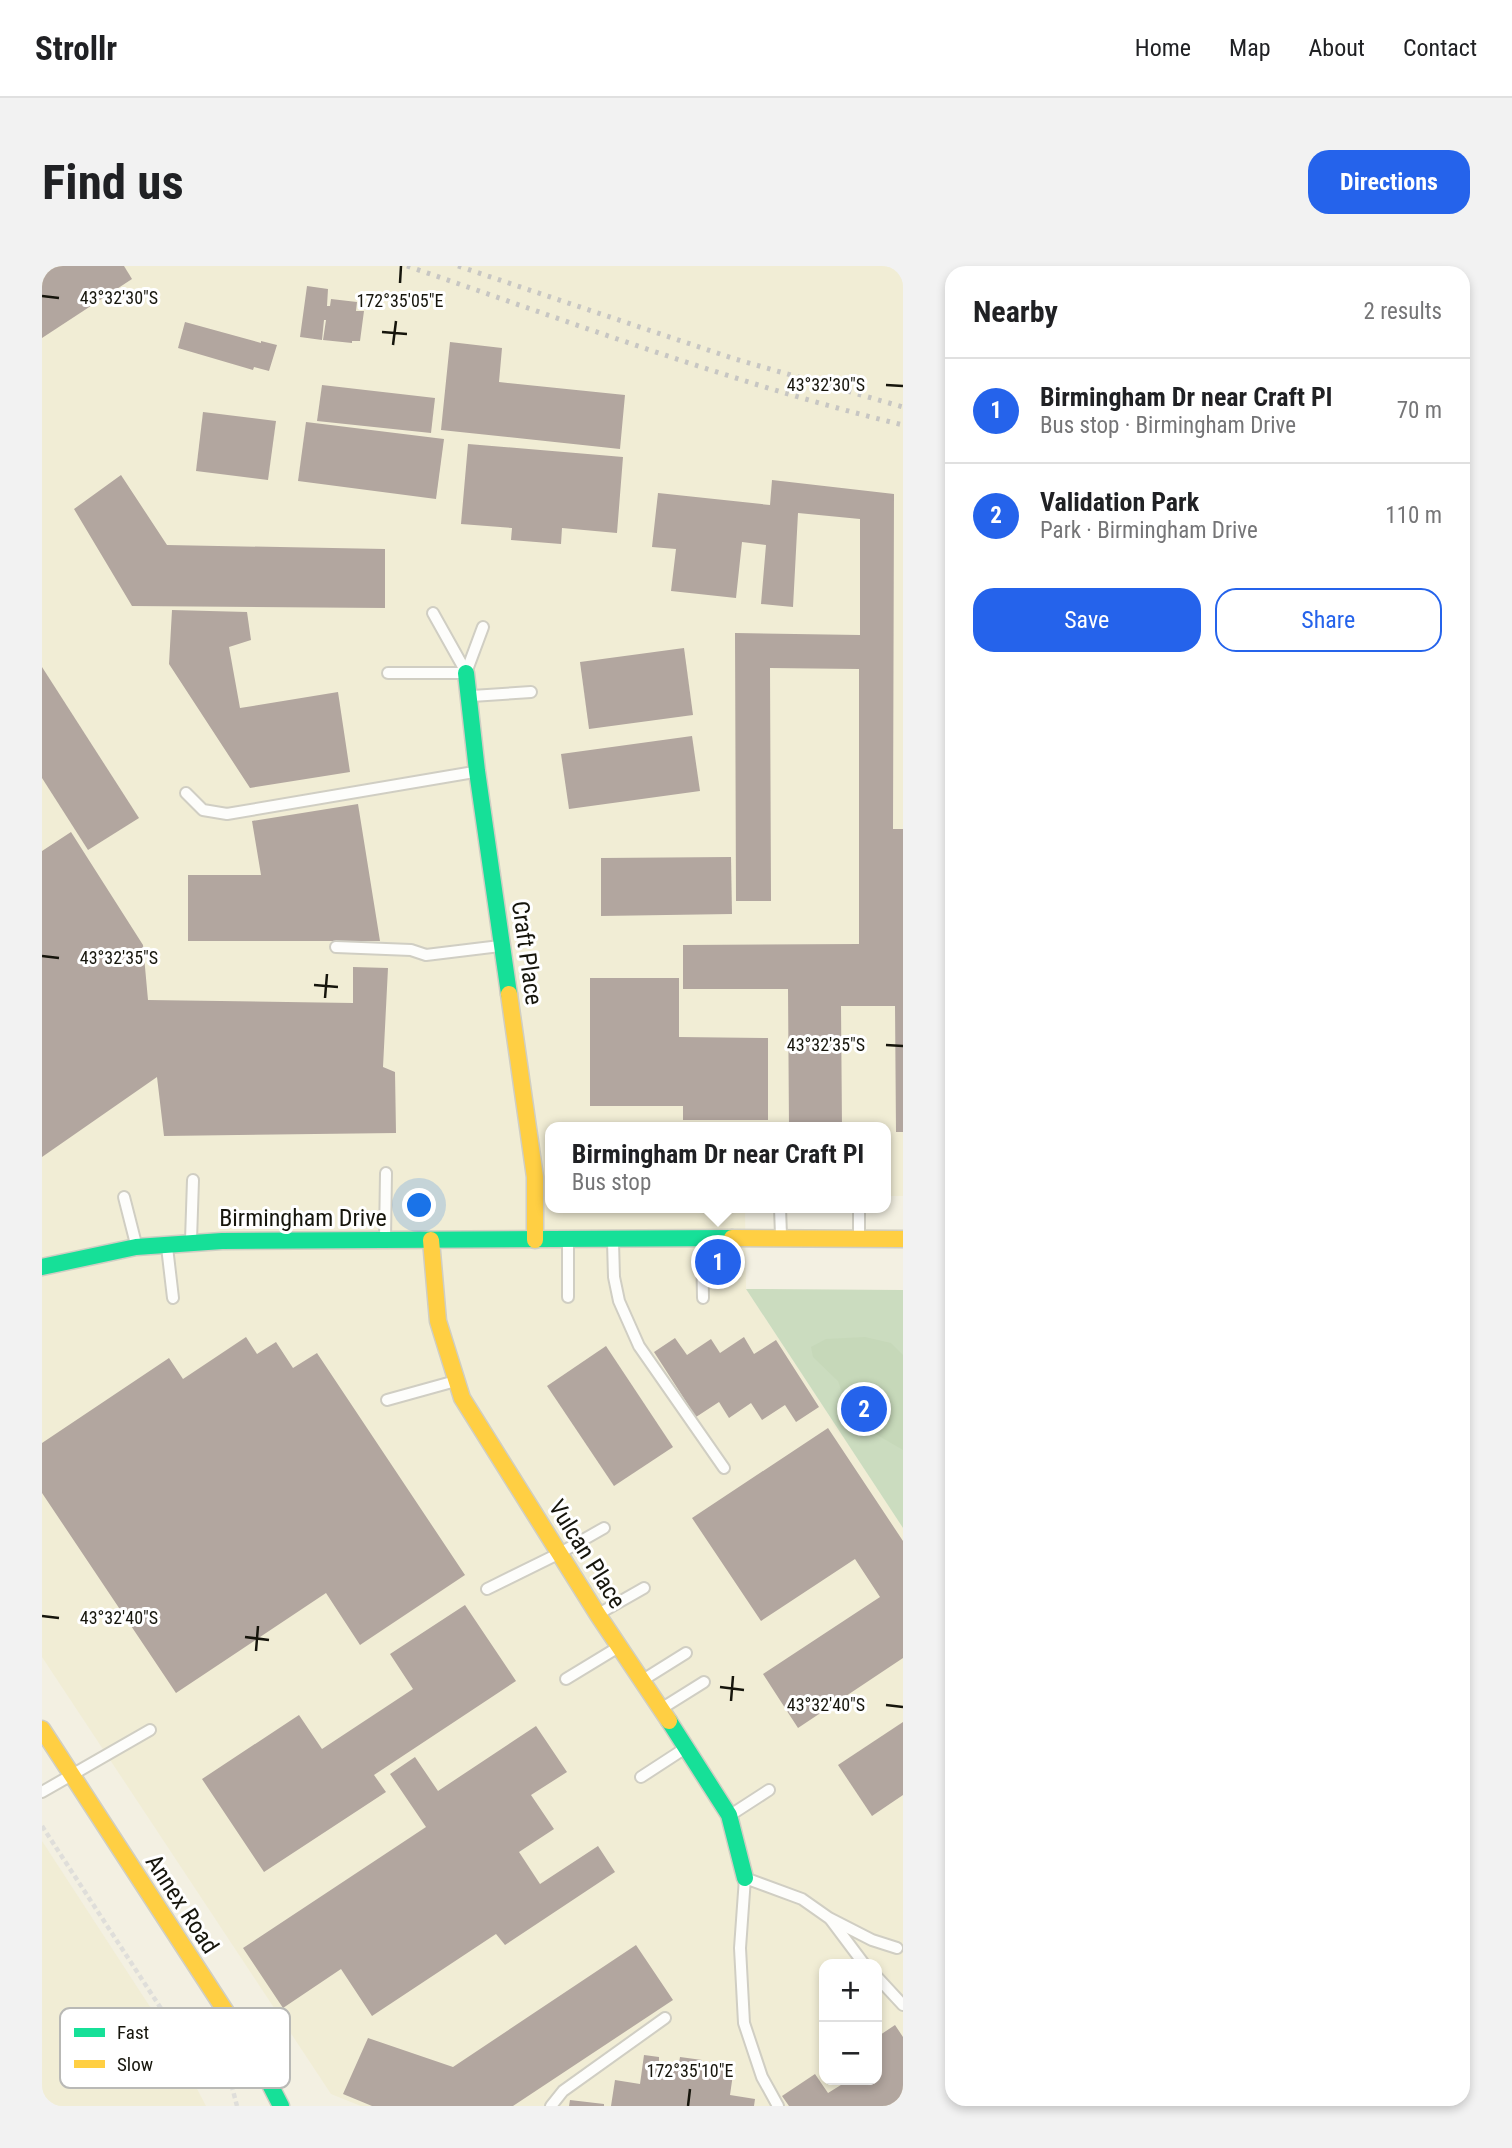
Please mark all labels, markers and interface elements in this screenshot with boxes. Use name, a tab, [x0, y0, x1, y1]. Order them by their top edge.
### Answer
text: Strollr	[35, 29, 117, 68]
text: Home	[1135, 34, 1191, 62]
text: Map	[1229, 34, 1271, 62]
text: About	[1309, 34, 1365, 62]
text: Contact	[1403, 34, 1477, 62]
button: Directions	[1308, 150, 1470, 214]
text: Find us	[42, 154, 184, 211]
text: 43°32'30"S	[80, 287, 158, 308]
text: 172°35'05"E	[357, 290, 443, 311]
text: Nearby	[973, 294, 1058, 329]
text: 2 results	[1364, 298, 1442, 325]
text: 43°32'30"S	[787, 374, 865, 395]
text: Birmingham Dr near Craft Pl	[1040, 382, 1332, 412]
text: 1	[990, 397, 1002, 424]
text: 70 m	[1397, 397, 1442, 424]
text: Bus stop · Birmingham Drive	[1040, 412, 1296, 439]
text: Validation Park	[1040, 487, 1199, 517]
text: 2	[990, 502, 1002, 529]
text: 110 m	[1385, 502, 1442, 529]
text: Park · Birmingham Drive	[1040, 517, 1258, 544]
button: Save	[973, 588, 1201, 652]
button: Share	[1215, 588, 1442, 652]
street label: Craft Place	[506, 899, 548, 1007]
text: 43°32'35"S	[80, 947, 158, 968]
text: 43°32'35"S	[787, 1034, 865, 1055]
popup	[545, 1122, 891, 1213]
text: Birmingham Dr near Craft Pl	[572, 1139, 864, 1169]
text: Bus stop	[572, 1169, 651, 1196]
your location	[402, 1188, 436, 1222]
street label: Birmingham Drive	[219, 1204, 387, 1232]
pin: 1	[695, 1236, 741, 1288]
pin: 2	[841, 1383, 887, 1435]
street label: Vulcan Place	[543, 1495, 631, 1613]
text: 43°32'40"S	[80, 1607, 158, 1628]
text: 43°32'40"S	[787, 1694, 865, 1715]
street label: Annex Road	[140, 1849, 224, 1959]
map controls	[819, 1959, 882, 2085]
button: +	[819, 1959, 882, 2022]
legend	[60, 2008, 290, 2088]
text: Fast	[117, 2021, 149, 2044]
button: −	[819, 2022, 882, 2085]
text: Slow	[117, 2053, 153, 2076]
text: 172°35'10"E	[647, 2060, 733, 2081]

